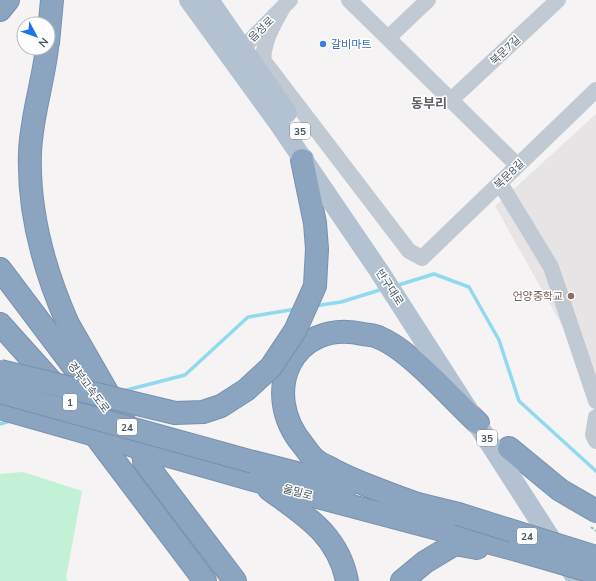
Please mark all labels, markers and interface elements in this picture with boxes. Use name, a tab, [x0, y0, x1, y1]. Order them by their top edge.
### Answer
street label: 읍성로	[245, 13, 277, 45]
north arrow	[16, 16, 56, 56]
street label: 북문7길	[487, 32, 524, 68]
text: N	[35, 34, 52, 50]
place label: 갈비마트	[331, 37, 371, 52]
marker: 갈비마트	[318, 39, 328, 49]
district label: 동부리	[411, 95, 447, 113]
road number: 35	[290, 123, 310, 139]
street label: 북문8길	[491, 156, 528, 193]
street label: 반구대로	[372, 266, 407, 308]
place label: 언양중학교	[512, 289, 563, 304]
marker: 언양중학교	[566, 291, 576, 301]
street label: 경부고속도로	[64, 359, 113, 416]
road number: 1	[63, 394, 77, 410]
road number: 24	[117, 419, 137, 435]
road number: 35	[477, 430, 497, 446]
street label: 울밀로	[281, 481, 314, 504]
road number: 24	[517, 528, 537, 544]

